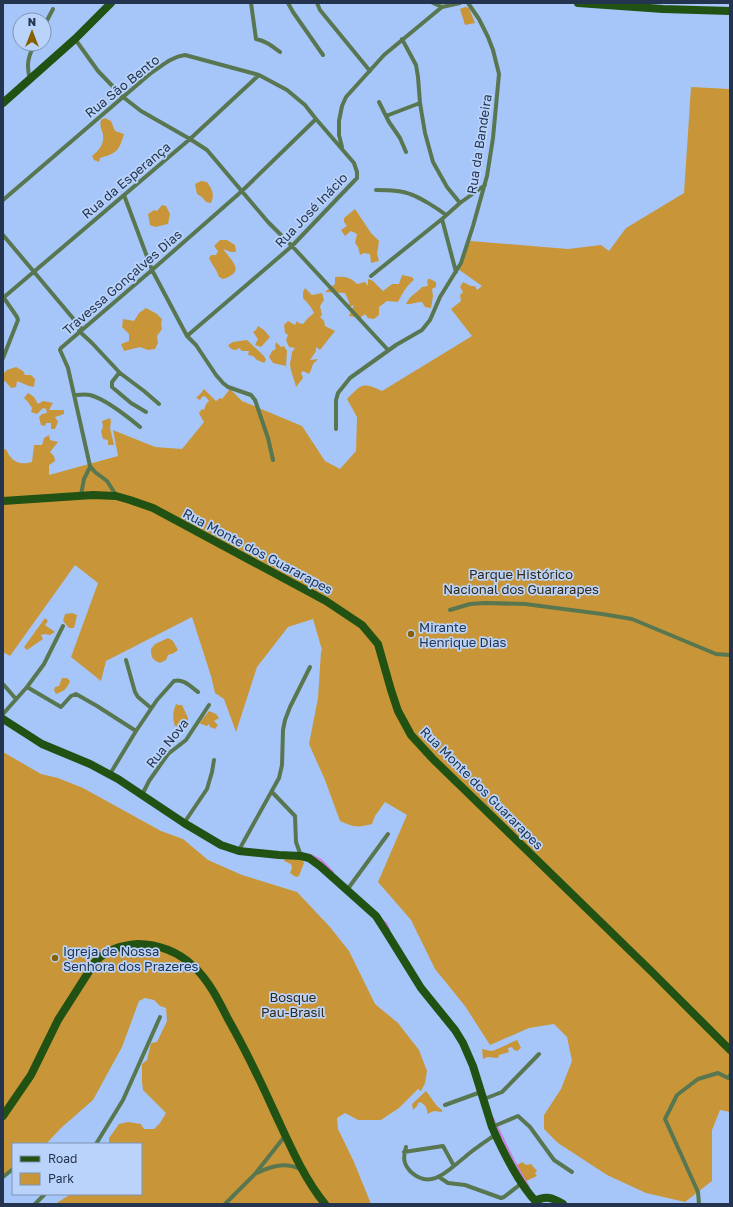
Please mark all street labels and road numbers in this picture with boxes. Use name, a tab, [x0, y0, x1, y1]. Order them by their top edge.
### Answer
street label: Rua São Bento	[82, 51, 162, 121]
street label: Rua da Bandeira	[463, 93, 495, 195]
street label: Rua da Esperança	[78, 138, 174, 222]
street label: Rua José Inácio	[271, 169, 351, 251]
street label: Travessa Gonçalves Dias	[59, 226, 185, 338]
street label: Rua Monte dos Guararapes	[180, 505, 336, 597]
street label: Rua Nova	[142, 715, 192, 771]
street label: Rua Monte dos Guararapes	[417, 723, 547, 853]

